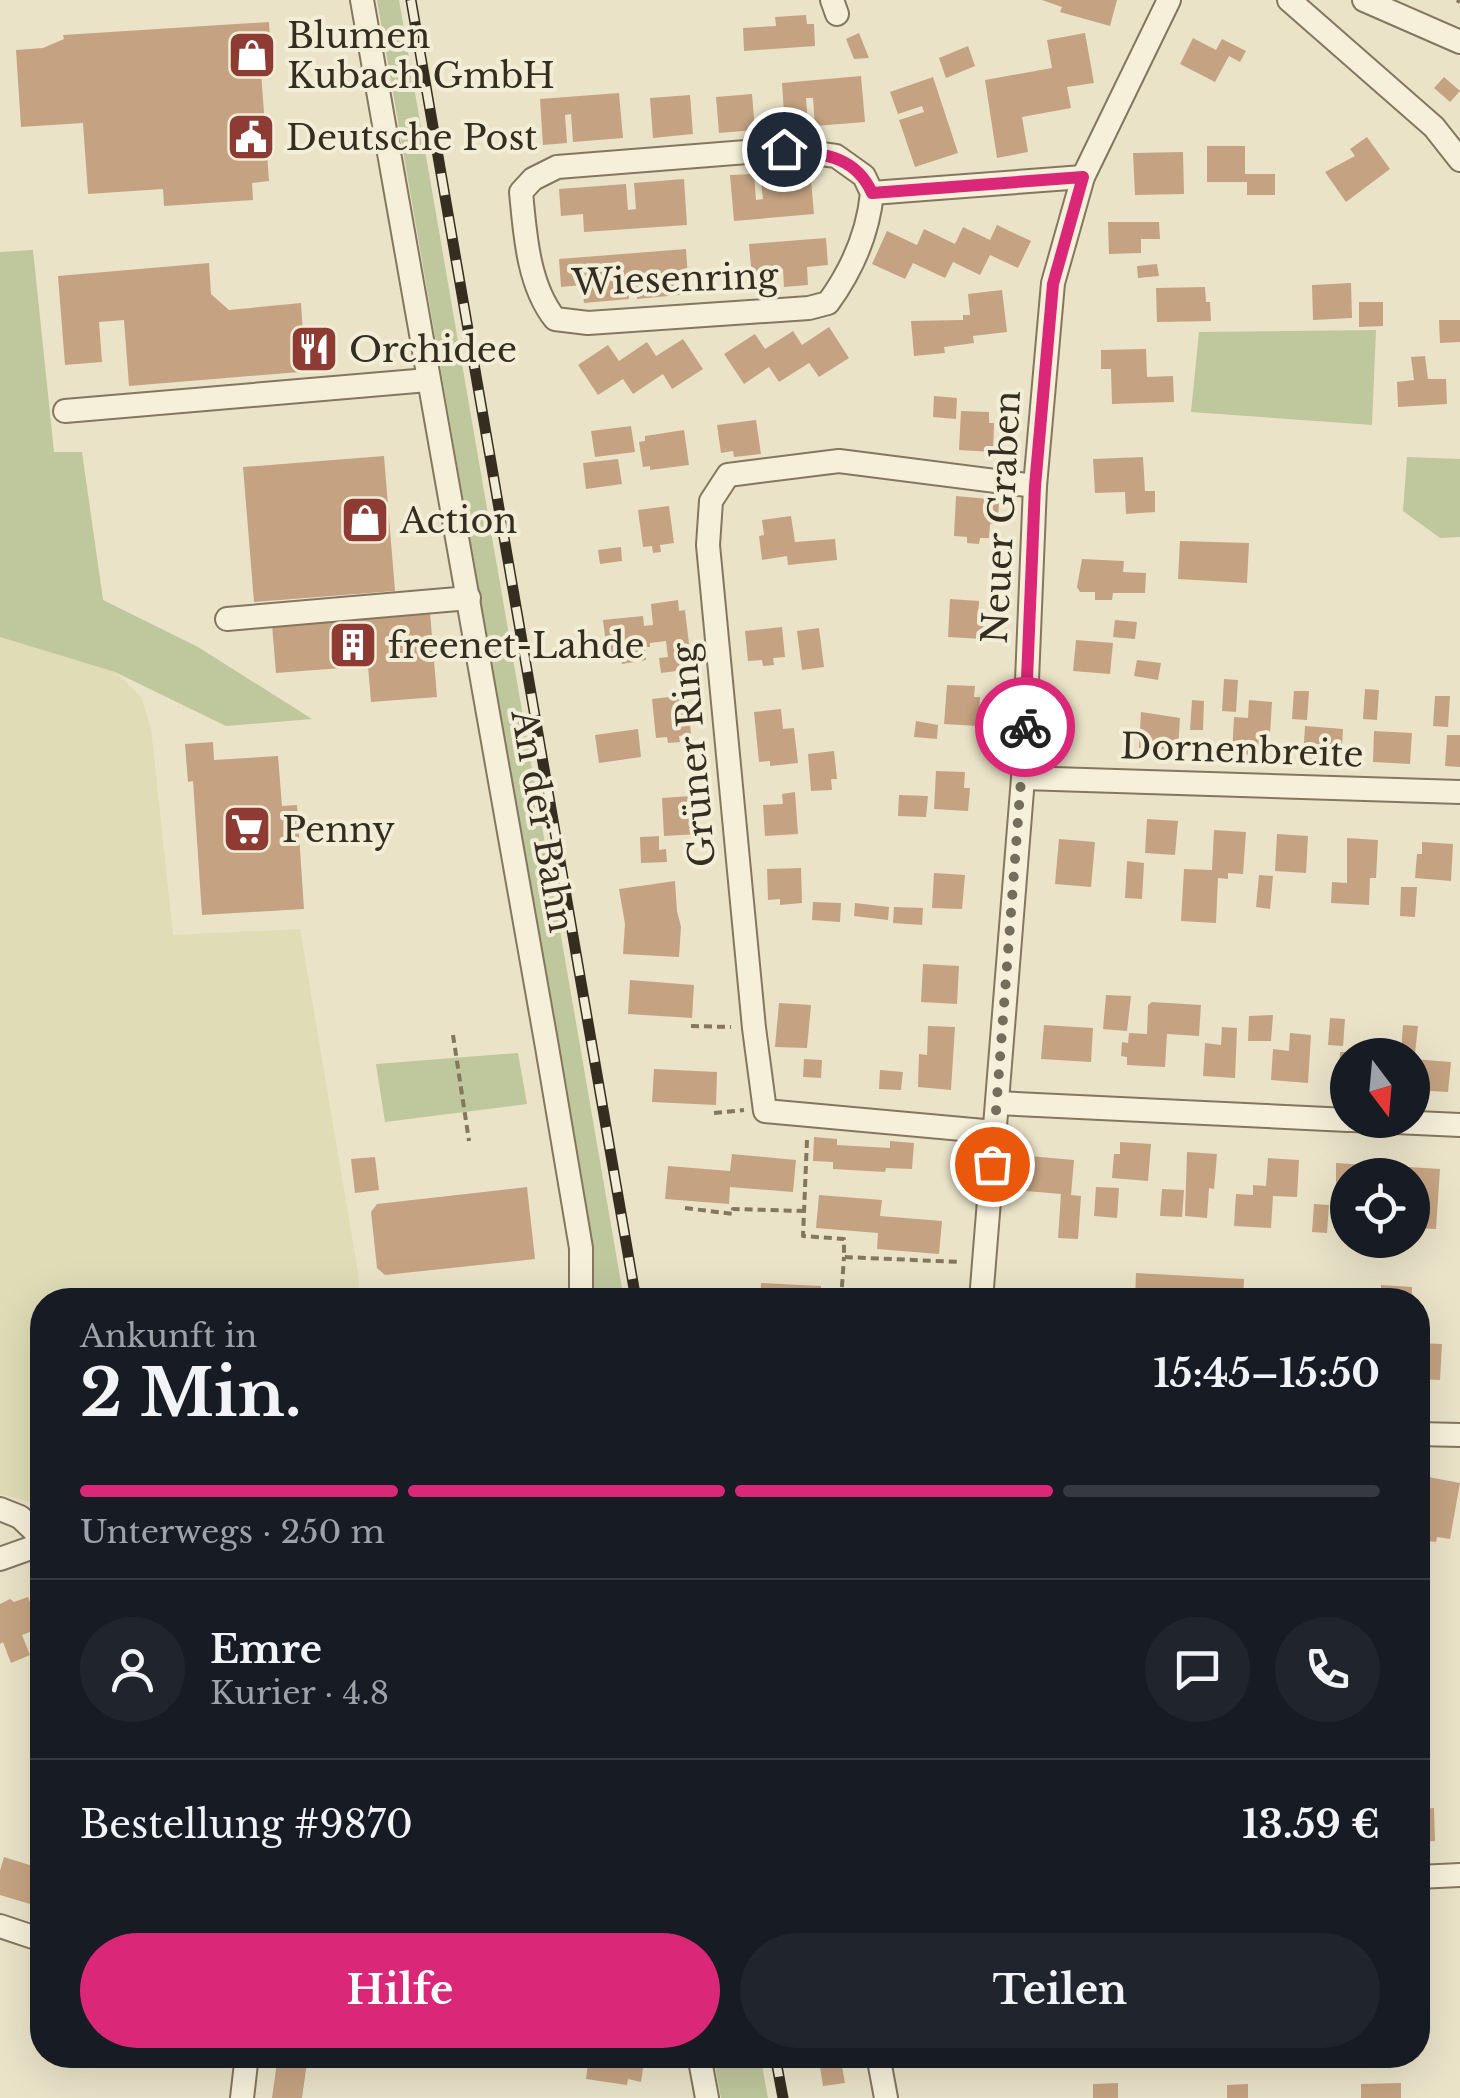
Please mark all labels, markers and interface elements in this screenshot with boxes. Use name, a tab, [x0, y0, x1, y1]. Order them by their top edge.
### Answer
place label: Blumen Kubach GmbH	[287, 14, 555, 97]
shop icon: Blumen Kubach GmbH	[226, 29, 278, 81]
pin	[742, 107, 827, 192]
public building icon: Deutsche Post	[225, 111, 277, 163]
place label: Deutsche Post	[286, 116, 538, 159]
icon: home	[757, 122, 812, 177]
street label: Wiesenring	[570, 254, 780, 304]
restaurant icon: Orchidee	[288, 323, 340, 375]
place label: Orchidee	[349, 328, 517, 371]
street label: Neuer Graben	[973, 389, 1029, 645]
shop icon: Action	[339, 494, 391, 546]
place label: Action	[399, 499, 517, 542]
building icon: freenet-Lahde	[327, 619, 379, 671]
place label: freenet-Lahde	[388, 624, 645, 667]
street label: Grüner Ring	[662, 640, 724, 869]
courier	[975, 677, 1075, 777]
icon: bike	[998, 700, 1053, 755]
street label: An der Bahn	[502, 705, 584, 936]
street label: Dornenbreite	[1120, 724, 1364, 776]
supermarket icon: Penny	[221, 803, 273, 855]
place label: Penny	[282, 808, 395, 851]
north arrow	[1330, 1038, 1430, 1138]
map controls	[1330, 1038, 1430, 1258]
pin	[950, 1122, 1035, 1207]
icon: bag	[965, 1137, 1020, 1192]
button: locate	[1330, 1158, 1430, 1258]
text: Ankunft in	[80, 1316, 257, 1356]
text: 15:45–15:50	[1153, 1350, 1380, 1397]
text: 2 Min.	[80, 1353, 302, 1434]
text: Unterwegs · 250 m	[80, 1512, 385, 1552]
button: person	[80, 1617, 185, 1722]
button: chat	[1145, 1617, 1250, 1722]
button: phone	[1275, 1617, 1380, 1722]
text: Emre	[210, 1626, 322, 1673]
text: Kurier · 4.8	[210, 1673, 389, 1713]
text: Bestellung #9870	[80, 1801, 413, 1848]
text: 13.59 €	[1242, 1801, 1380, 1848]
button: Hilfe	[80, 1933, 720, 2048]
button: Teilen	[740, 1933, 1380, 2048]

